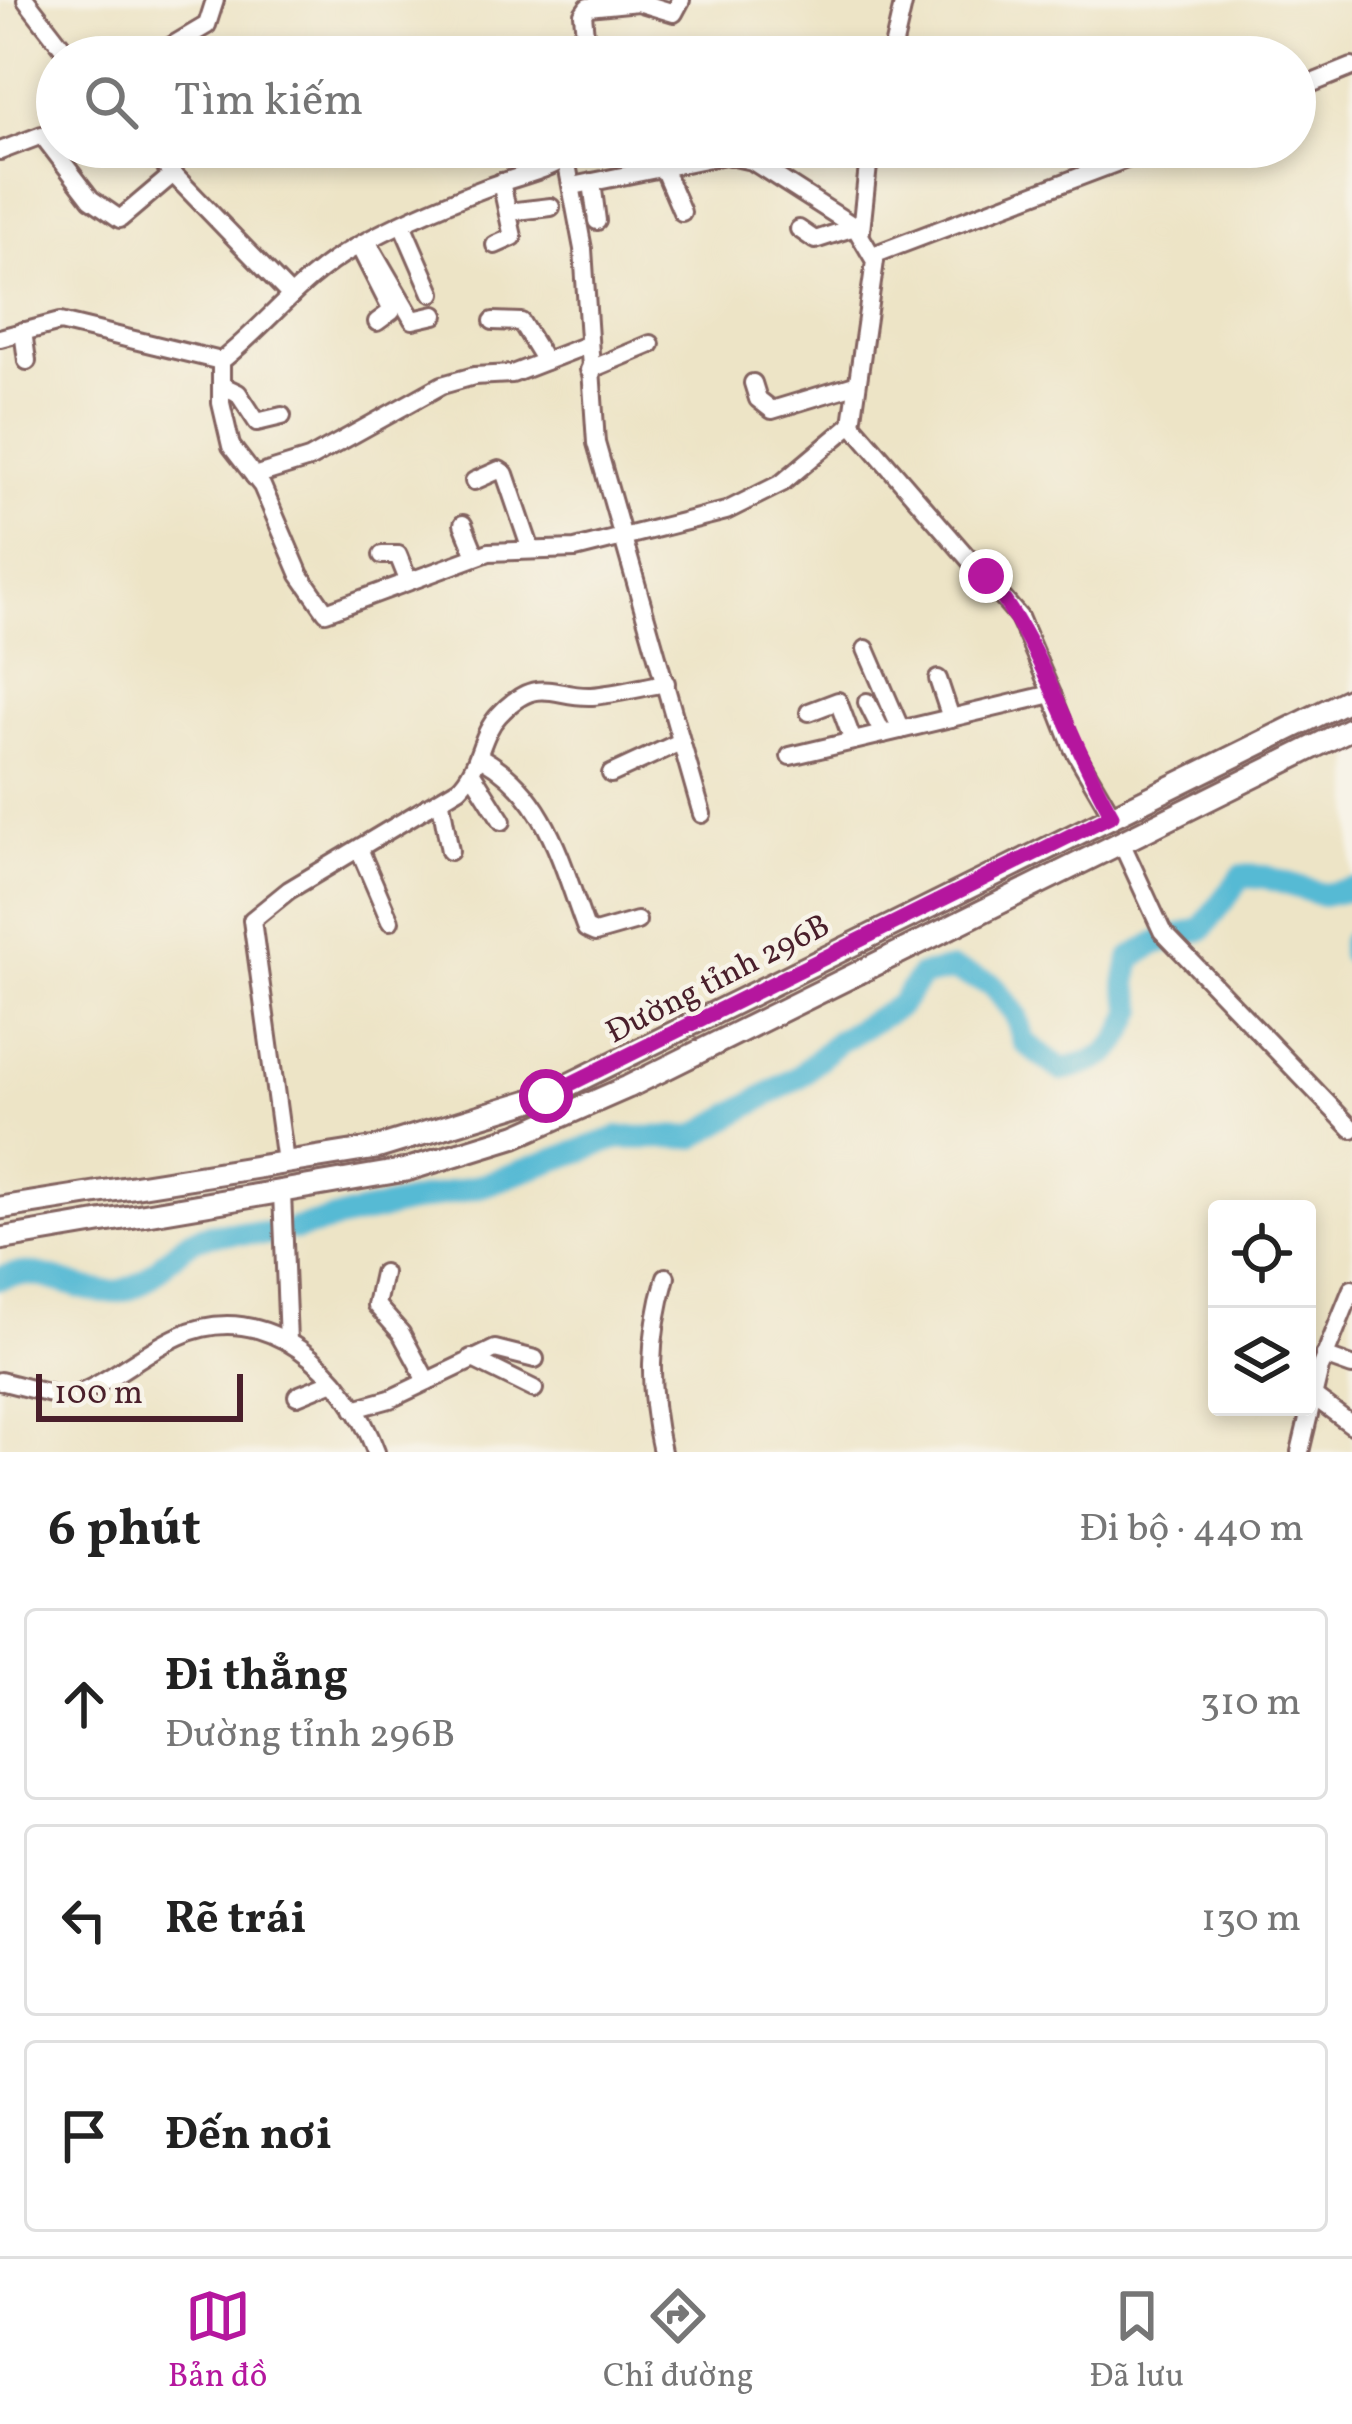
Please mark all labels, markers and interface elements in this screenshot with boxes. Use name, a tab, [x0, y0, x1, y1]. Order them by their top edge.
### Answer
search box	[36, 36, 1316, 168]
icon: search	[78, 69, 144, 135]
text: Tìm kiếm	[174, 71, 363, 134]
route end	[959, 549, 1013, 603]
street label: Đường tỉnh 296B	[599, 904, 839, 1057]
route start	[519, 1069, 573, 1123]
map controls	[1208, 1200, 1316, 1416]
button: locate	[1208, 1200, 1316, 1308]
button: layers	[1208, 1308, 1316, 1416]
scale bar	[36, 1368, 243, 1421]
text: 100 m	[54, 1372, 143, 1418]
text: 6 phút	[48, 1495, 201, 1566]
text: Đi bộ · 440 m	[1079, 1503, 1304, 1557]
text: Đi thẳng	[165, 1646, 348, 1709]
icon: ahead	[51, 1671, 117, 1737]
text: 310 m	[1200, 1677, 1301, 1731]
text: Đường tỉnh 296B	[165, 1709, 455, 1763]
icon: left	[51, 1887, 117, 1953]
text: Rẽ trái	[165, 1889, 306, 1952]
text: 130 m	[1201, 1893, 1301, 1947]
icon: arrive	[51, 2103, 117, 2169]
text: Đến nơi	[165, 2105, 332, 2168]
tab: Bản đồ	[168, 2283, 267, 2401]
tab: Chỉ đường	[603, 2283, 754, 2401]
tab: Đã lưu	[1089, 2283, 1184, 2401]

